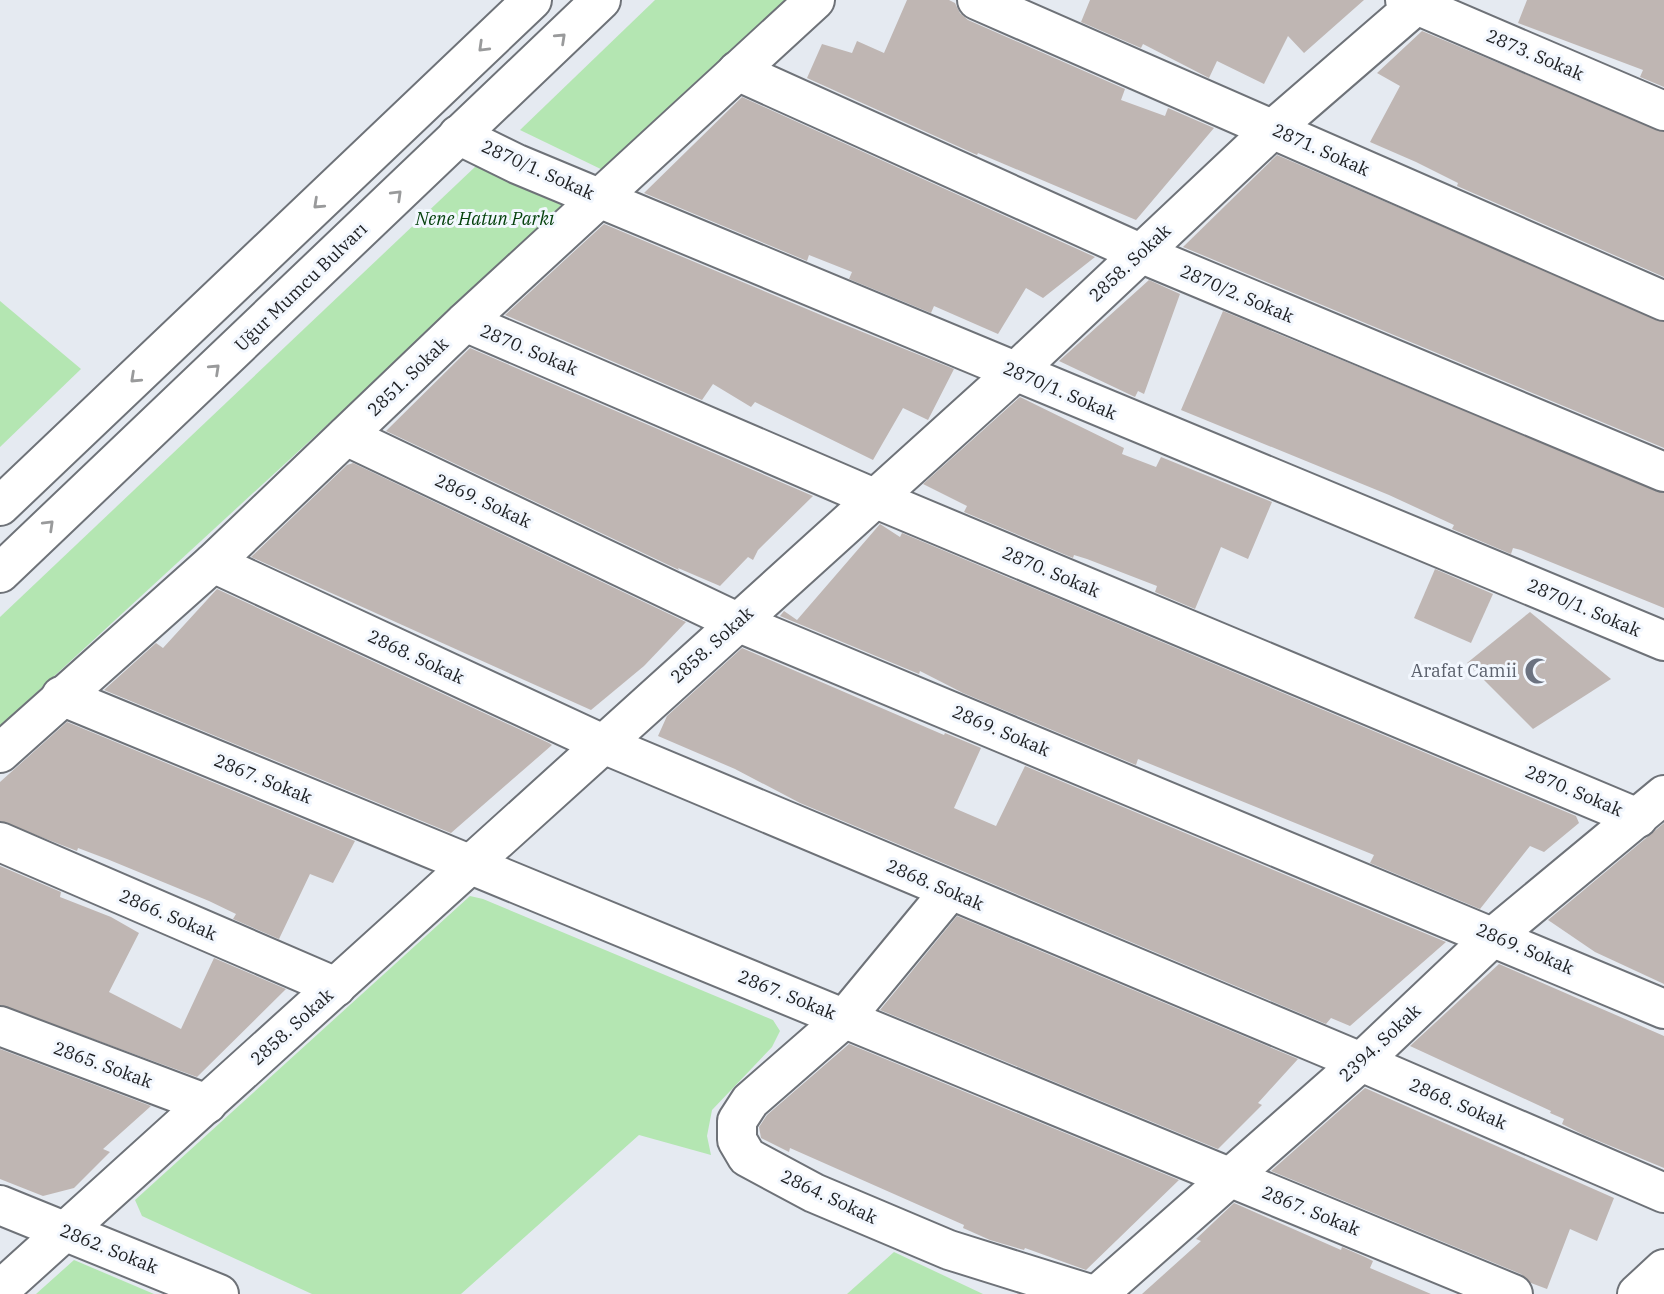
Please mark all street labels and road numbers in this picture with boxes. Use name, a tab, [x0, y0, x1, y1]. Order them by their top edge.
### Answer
street label: 2873. Sokak	[1483, 24, 1588, 86]
street label: 2871. Sokak	[1269, 118, 1374, 181]
street label: 2870/1. Sokak	[478, 134, 599, 205]
street label: Uğur Mumcu Bulvarı	[229, 217, 372, 356]
street label: 2858. Sokak	[1084, 219, 1176, 306]
street label: 2870/2. Sokak	[1177, 259, 1298, 328]
street label: 2870. Sokak	[477, 319, 582, 381]
street label: 2851. Sokak	[362, 332, 453, 421]
street label: 2870/1. Sokak	[1000, 356, 1121, 425]
street label: 2869. Sokak	[431, 468, 536, 533]
street label: 2870. Sokak	[999, 541, 1104, 603]
street label: 2870/1. Sokak	[1524, 573, 1645, 642]
street label: 2858. Sokak	[665, 601, 758, 688]
street label: 2868. Sokak	[364, 624, 469, 689]
street label: 2869. Sokak	[949, 700, 1054, 762]
street label: 2867. Sokak	[211, 748, 316, 809]
street label: 2870. Sokak	[1522, 760, 1627, 822]
street label: 2868. Sokak	[883, 854, 988, 916]
street label: 2866. Sokak	[116, 884, 221, 946]
street label: 2869. Sokak	[1473, 918, 1578, 980]
street label: 2867. Sokak	[735, 964, 840, 1025]
street label: 2858. Sokak	[245, 983, 338, 1070]
street label: 2394. Sokak	[1334, 999, 1426, 1086]
street label: 2865. Sokak	[50, 1036, 156, 1093]
street label: 2868. Sokak	[1406, 1073, 1511, 1135]
street label: 2864. Sokak	[777, 1164, 882, 1229]
street label: 2867. Sokak	[1259, 1180, 1364, 1241]
street label: 2862. Sokak	[57, 1218, 162, 1279]

